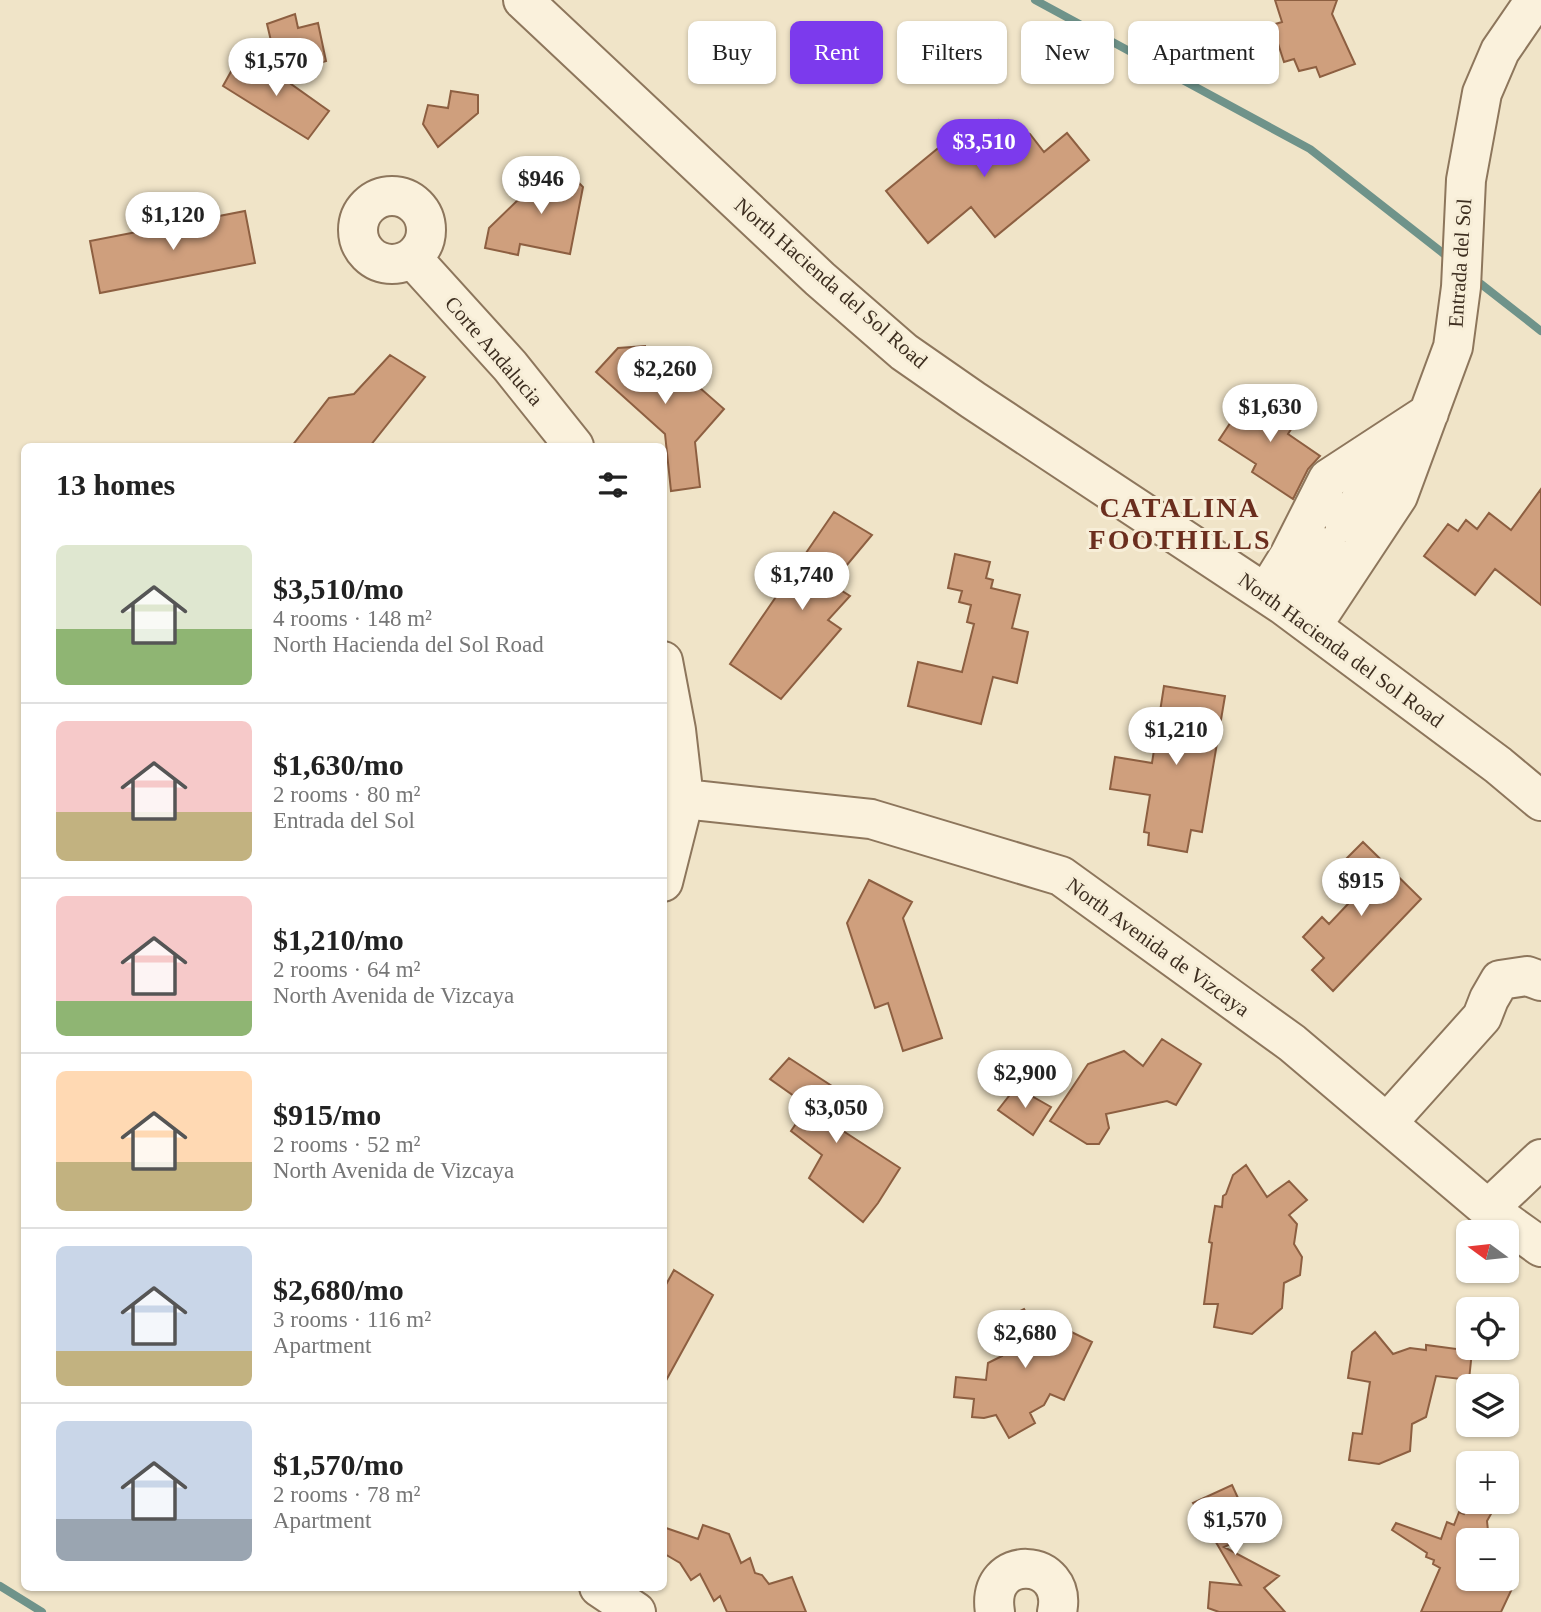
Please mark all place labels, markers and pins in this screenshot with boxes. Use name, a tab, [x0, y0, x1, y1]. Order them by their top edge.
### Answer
pin: $1,570	[219, 38, 333, 98]
pin: $3,510	[927, 120, 1041, 179]
pin: $946	[500, 156, 582, 216]
pin: $1,120	[116, 192, 230, 252]
pin: $2,260	[608, 346, 722, 406]
pin: $1,630	[1213, 384, 1327, 444]
pin: $1,740	[745, 552, 859, 612]
pin: $1,210	[1119, 708, 1233, 767]
pin: $915	[1320, 858, 1402, 918]
pin: $2,900	[968, 1050, 1082, 1110]
pin: $3,050	[779, 1086, 893, 1145]
pin: $2,680	[968, 1310, 1082, 1370]
pin: $1,570	[1178, 1498, 1292, 1557]

